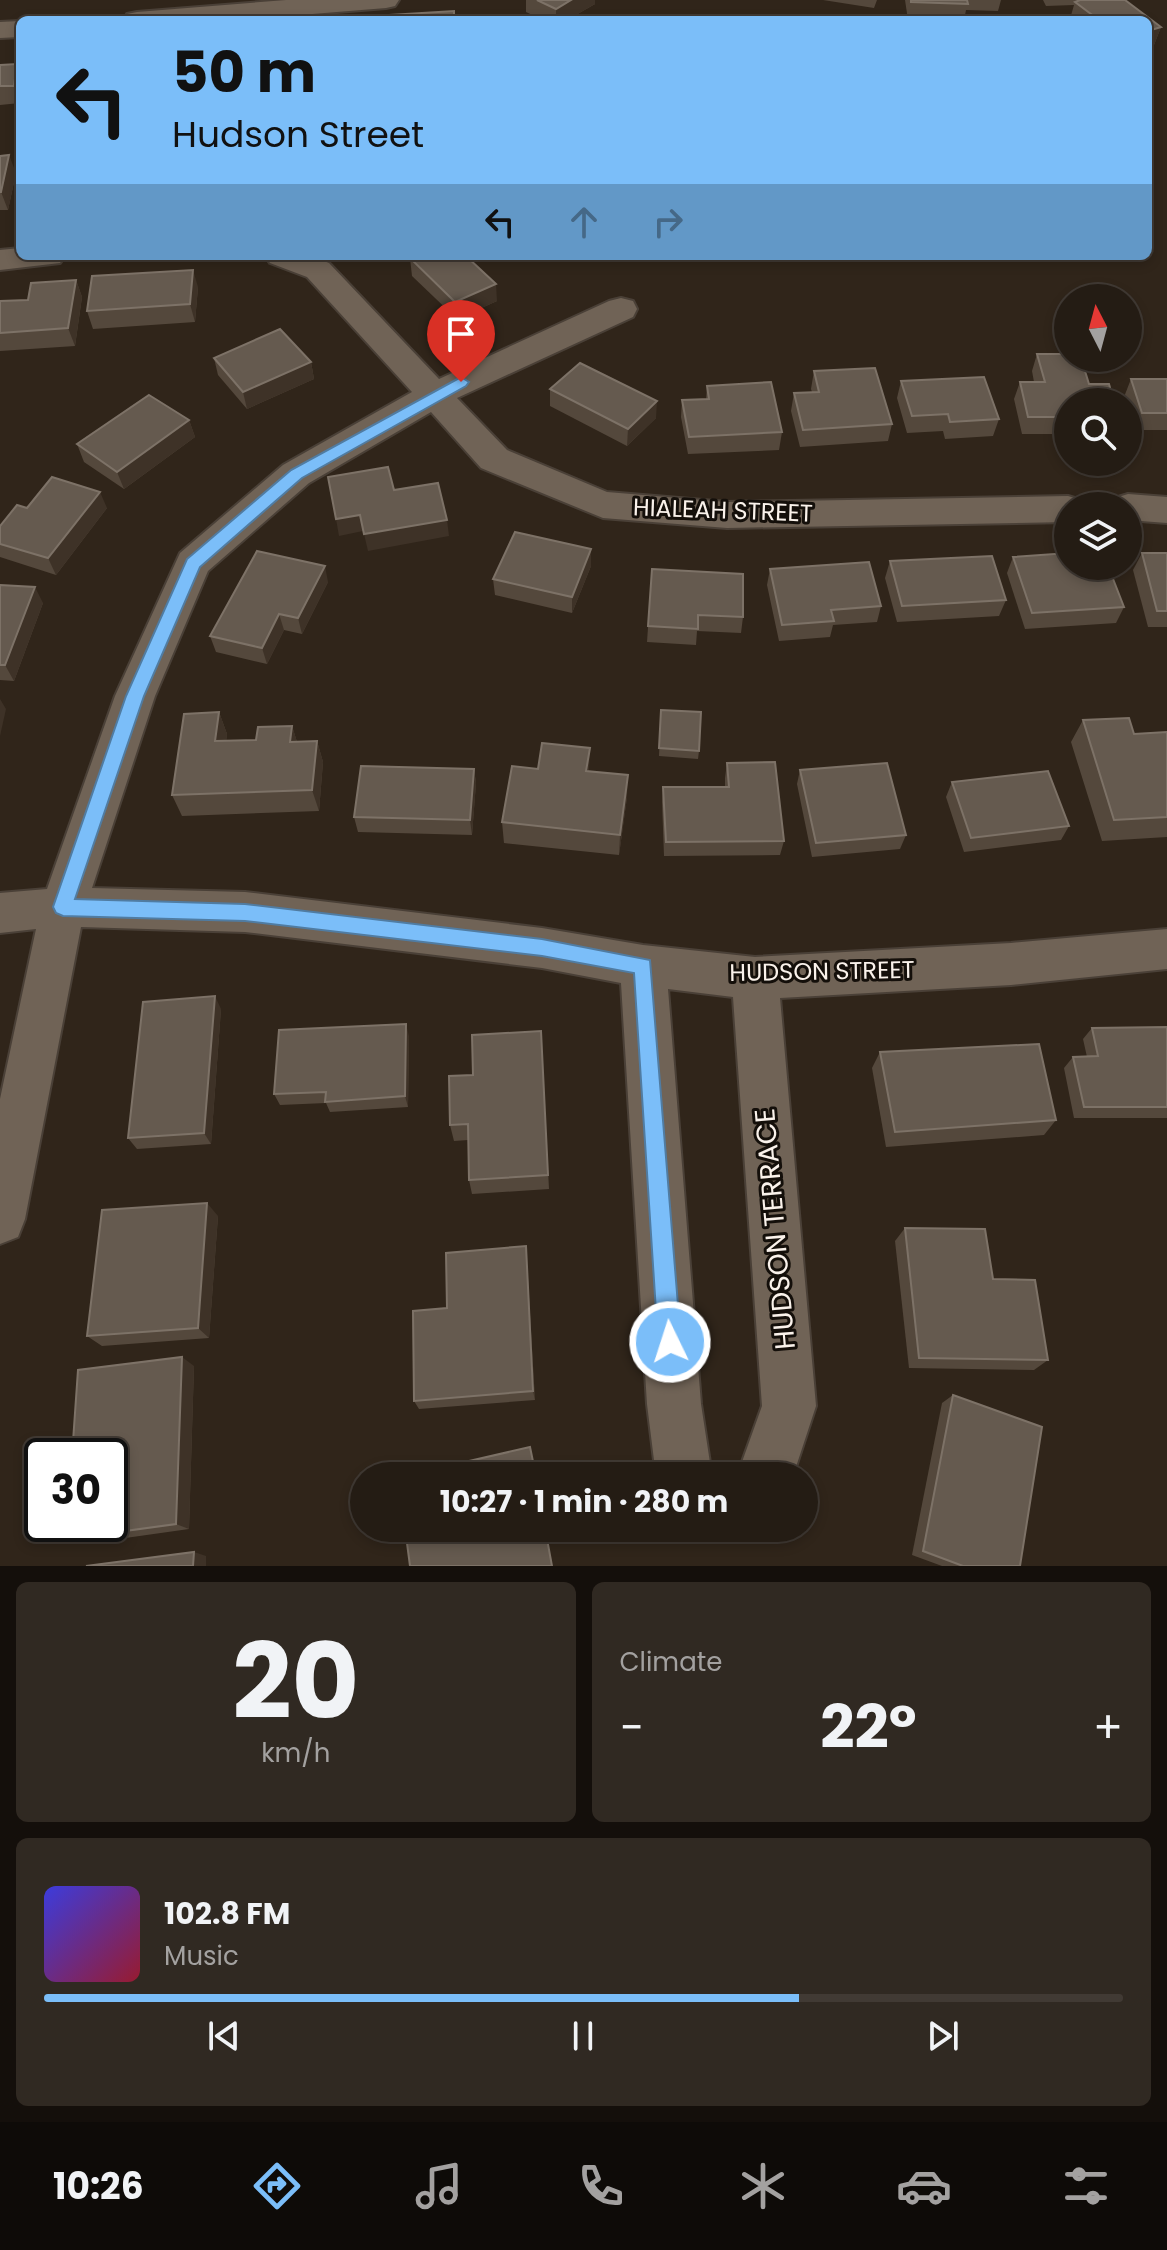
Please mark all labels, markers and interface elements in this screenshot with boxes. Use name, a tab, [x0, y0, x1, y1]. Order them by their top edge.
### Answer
text: 50 m	[172, 33, 316, 112]
icon: left	[40, 48, 144, 152]
text: Hudson Street	[172, 109, 424, 160]
icon: left	[478, 200, 522, 244]
icon: ahead	[562, 200, 606, 244]
icon: right	[646, 200, 690, 244]
north arrow	[1054, 284, 1142, 372]
map controls	[1054, 284, 1142, 580]
pin	[427, 300, 495, 382]
icon: arrive	[439, 312, 483, 356]
button: search	[1054, 388, 1142, 476]
street label: HIALEAH STREET	[633, 490, 813, 530]
button: layers	[1054, 492, 1142, 580]
street label: HUDSON STREET	[729, 953, 915, 989]
street label: HUDSON TERRACE	[745, 1107, 805, 1351]
position arrow	[628, 1300, 712, 1384]
speed limit sign: 30	[24, 1438, 128, 1542]
text: 10:27 · 1 min · 280 m	[440, 1480, 728, 1523]
text: 20	[232, 1609, 359, 1754]
text: Climate	[620, 1644, 722, 1680]
text: 22°	[820, 1685, 917, 1769]
text: −	[620, 1697, 644, 1758]
text: +	[1093, 1697, 1123, 1758]
text: km/h	[261, 1735, 330, 1771]
text: 102.8 FM	[164, 1892, 290, 1935]
text: Music	[164, 1938, 239, 1974]
icon: previous	[202, 2014, 246, 2058]
icon: pause	[561, 2014, 605, 2058]
icon: next	[921, 2014, 965, 2058]
icon: directions	[249, 2158, 305, 2214]
icon: music	[411, 2158, 467, 2214]
icon: phone	[573, 2158, 629, 2214]
icon: climate	[735, 2158, 791, 2214]
icon: car	[896, 2158, 952, 2214]
icon: filters	[1058, 2158, 1114, 2214]
text: 10:26	[53, 2161, 144, 2212]

